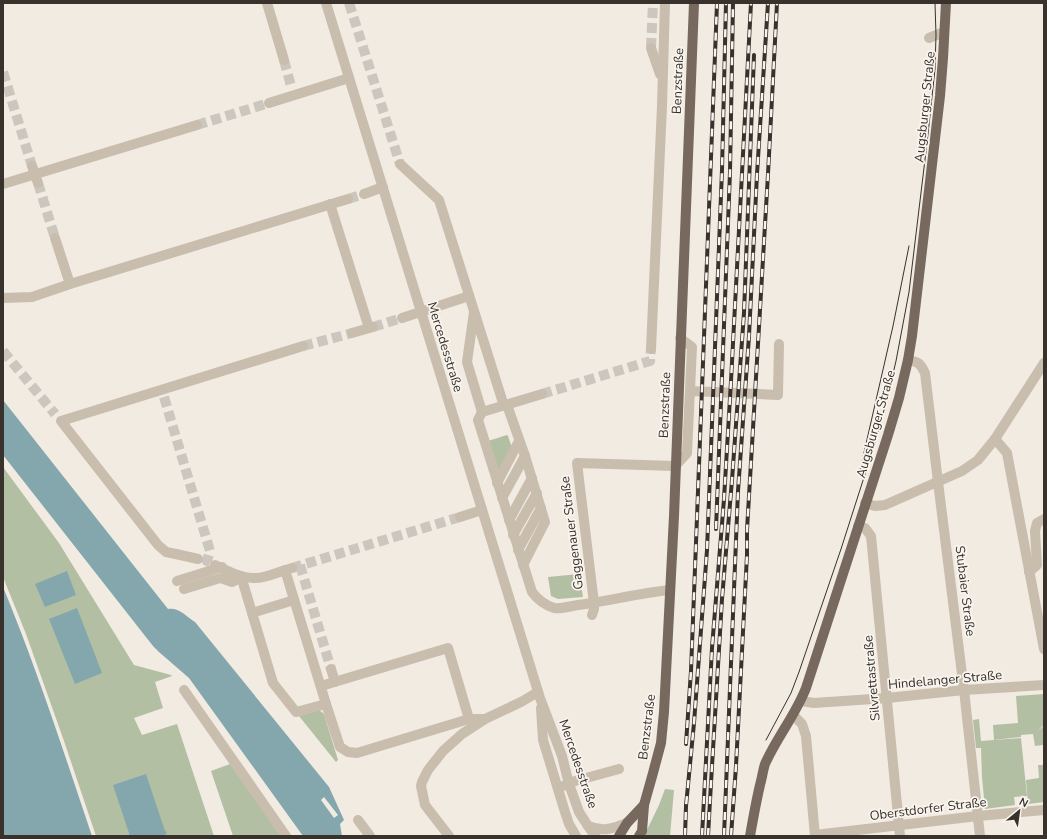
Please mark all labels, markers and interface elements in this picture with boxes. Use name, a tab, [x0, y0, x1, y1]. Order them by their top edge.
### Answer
street label: Benzstraße	[668, 48, 688, 114]
street label: Augsburger Straße	[910, 51, 940, 163]
street label: Mercedesstraße	[423, 300, 467, 394]
street label: Augsburger Straße	[852, 368, 900, 480]
street label: Benzstraße	[655, 372, 675, 438]
street label: Gaggenauer Straße	[556, 475, 588, 591]
street label: Stubaier Straße	[951, 545, 979, 637]
street label: Silvrettastraße	[859, 634, 885, 722]
street label: Hindelanger Straße	[887, 666, 1003, 694]
street label: Benzstraße	[634, 693, 660, 761]
street label: Mercedesstraße	[554, 717, 602, 811]
north arrow	[999, 791, 1039, 831]
street label: Oberstdorfer Straße	[869, 793, 987, 825]
text: N	[1016, 794, 1031, 811]

